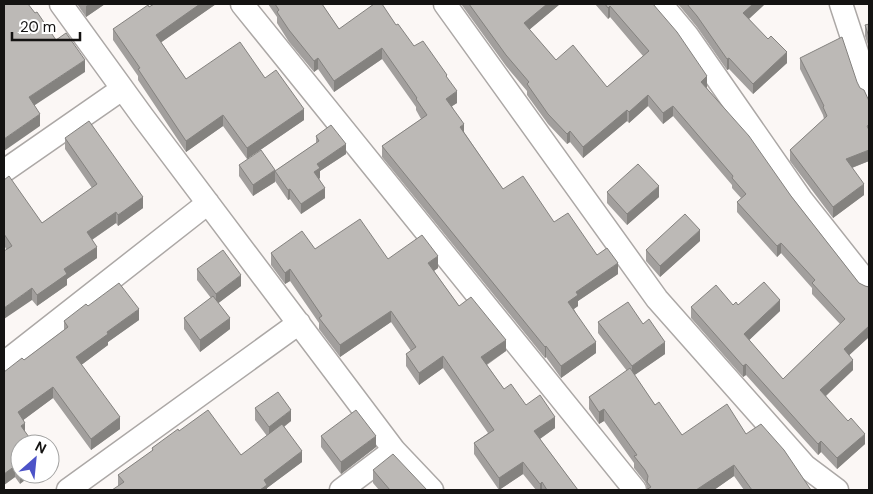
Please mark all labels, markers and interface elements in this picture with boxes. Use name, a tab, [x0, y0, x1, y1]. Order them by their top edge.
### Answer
scale bar	[12, 10, 80, 42]
text: 20 m	[20, 17, 56, 37]
north arrow	[10, 434, 60, 484]
text: N	[32, 437, 50, 458]

